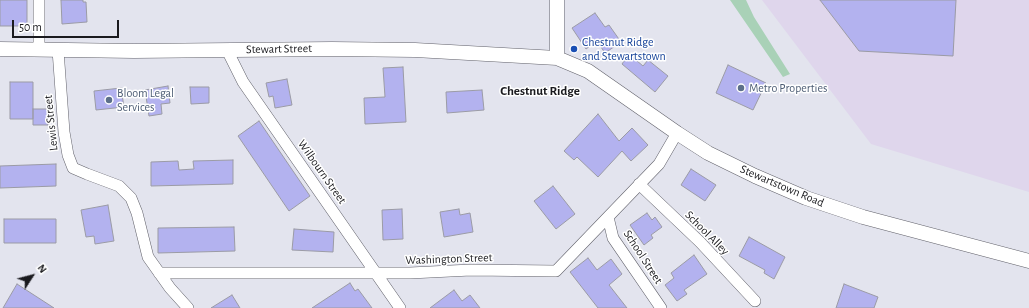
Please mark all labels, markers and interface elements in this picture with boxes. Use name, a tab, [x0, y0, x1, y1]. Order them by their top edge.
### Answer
scale bar	[14, 12, 121, 38]
text: 50 m	[19, 21, 42, 33]
place label: Chestnut Ridge and Stewartstown	[582, 35, 666, 63]
street label: Stewart Street	[246, 41, 312, 57]
marker: Chestnut Ridge and Stewartstown	[569, 44, 579, 54]
place label: Metro Properties	[749, 81, 827, 95]
district label: Chestnut Ridge	[500, 83, 580, 99]
marker: Metro Properties	[736, 83, 746, 93]
place label: Bloom Legal Services	[117, 86, 174, 114]
street label: Lewis Street	[41, 94, 61, 152]
marker: Bloom Legal Services	[104, 95, 114, 105]
street label: Wilbourn Street	[295, 137, 349, 207]
street label: Stewartstown Road	[738, 162, 826, 210]
street label: School Alley	[682, 208, 732, 258]
street label: School Street	[620, 227, 666, 287]
street label: Washington Street	[405, 250, 493, 268]
north arrow	[12, 256, 52, 296]
text: N	[35, 262, 49, 275]

